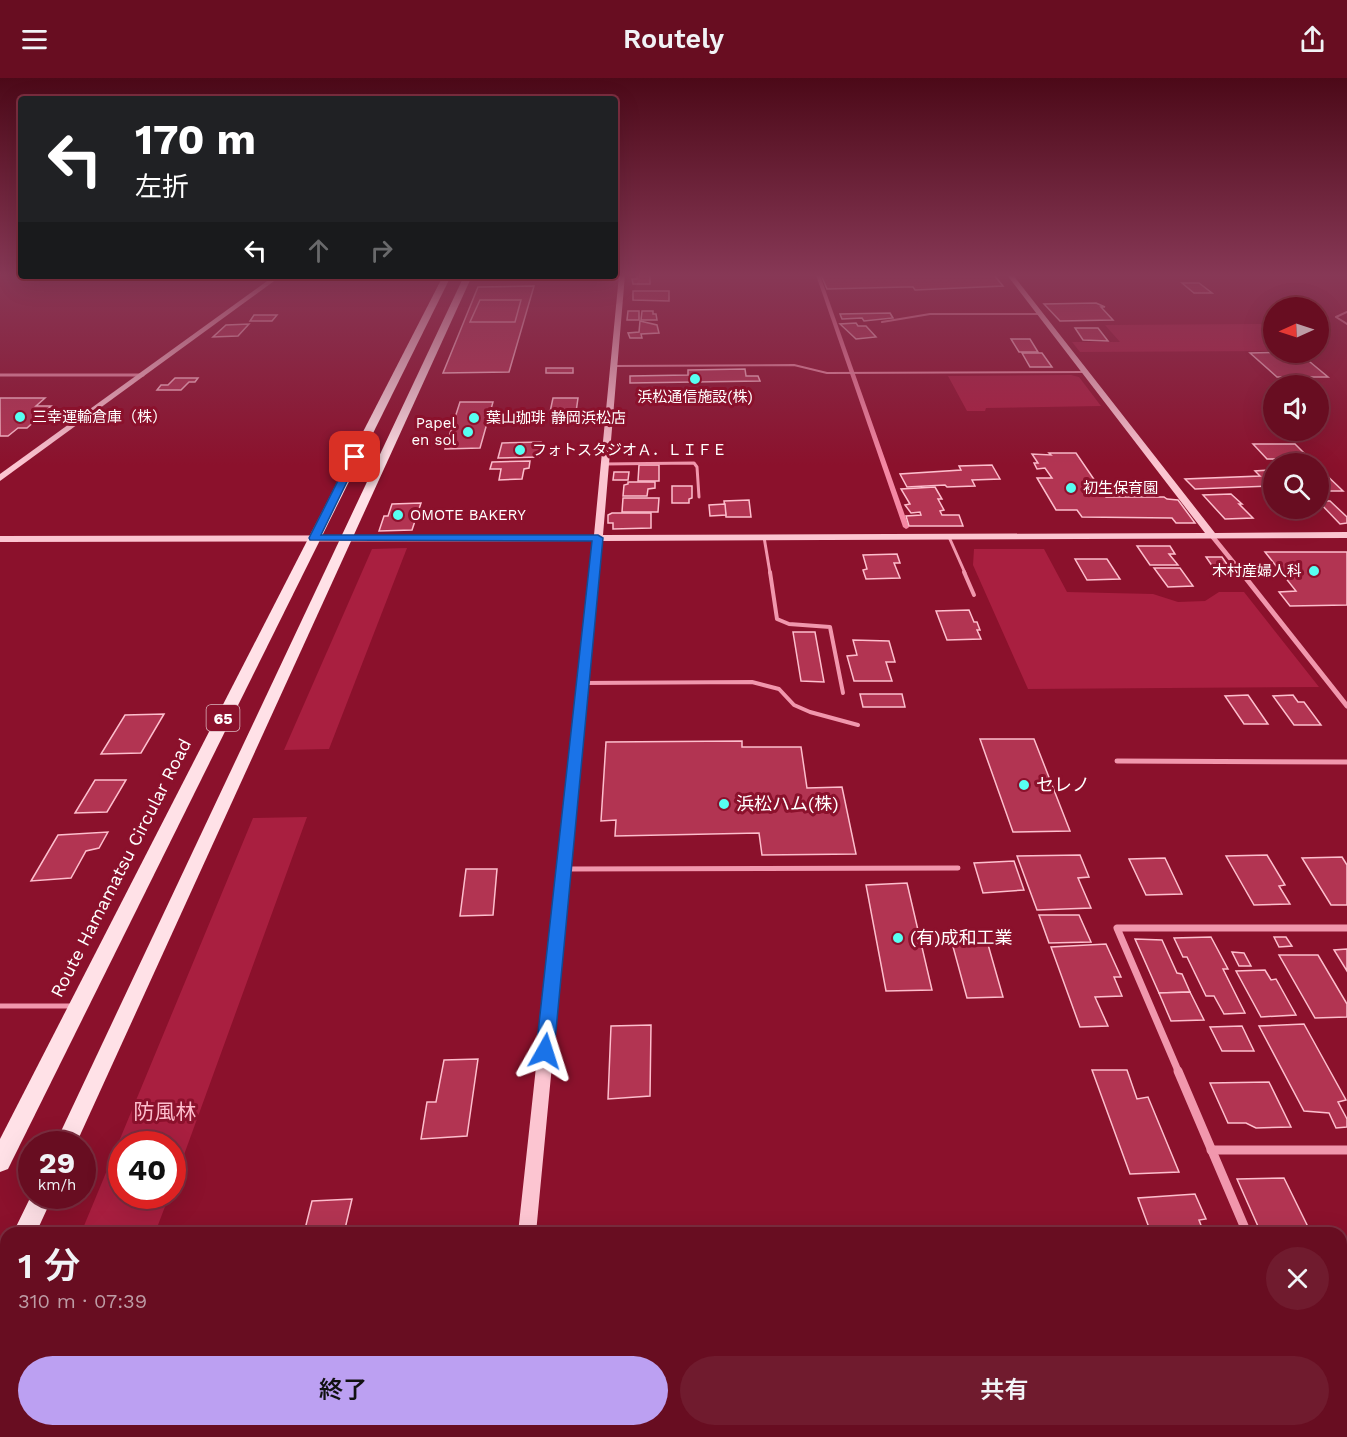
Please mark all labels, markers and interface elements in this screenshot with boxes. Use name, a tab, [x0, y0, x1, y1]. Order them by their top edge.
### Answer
icon: menu	[18, 23, 51, 56]
text: Routely	[623, 23, 724, 55]
icon: share	[1296, 23, 1329, 56]
text: 170 m	[135, 115, 256, 164]
icon: left	[36, 120, 114, 198]
text: 左折	[135, 171, 189, 203]
icon: left	[239, 234, 272, 267]
icon: ahead	[302, 234, 335, 267]
icon: right	[365, 234, 398, 267]
north arrow	[1263, 297, 1329, 363]
map controls	[1263, 297, 1329, 519]
marker: 浜松通信施設(株)	[688, 372, 702, 386]
button: sound	[1263, 375, 1329, 441]
place label: 浜松通信施設(株)	[637, 388, 753, 406]
place label: 三幸運輸倉庫（株）	[32, 408, 167, 426]
place label: 葉山珈琲 静岡浜松店	[486, 409, 626, 427]
marker: 三幸運輸倉庫（株）	[13, 410, 27, 424]
marker: 葉山珈琲 静岡浜松店	[467, 411, 481, 425]
place label: Papel en sol	[411, 414, 456, 449]
marker: Papel en sol	[461, 425, 475, 439]
pin	[329, 431, 380, 482]
icon: arrive	[338, 440, 371, 473]
place label: フォトスタジオＡ．ＬＩＦＥ	[532, 441, 727, 459]
marker: フォトスタジオＡ．ＬＩＦＥ	[513, 443, 527, 457]
button: search	[1263, 453, 1329, 519]
place label: 初生保育園	[1083, 479, 1158, 497]
marker: 初生保育園	[1064, 481, 1078, 495]
place label: OMOTE BAKERY	[410, 506, 526, 524]
marker: OMOTE BAKERY	[391, 508, 405, 522]
place label: 木村産婦人科	[1212, 562, 1302, 580]
marker: 木村産婦人科	[1307, 564, 1321, 578]
road number: 65	[206, 705, 240, 731]
street label: Route Hamamatsu Circular Road	[46, 735, 195, 1001]
place label: セレノ	[1036, 774, 1090, 795]
marker: セレノ	[1017, 778, 1031, 792]
place label: 浜松ハム(株)	[736, 793, 839, 814]
marker: 浜松ハム(株)	[717, 797, 731, 811]
place label: (有)成和工業	[910, 927, 1013, 948]
marker: (有)成和工業	[891, 931, 905, 945]
position arrow	[513, 1019, 577, 1083]
park label: 防風林	[134, 1099, 197, 1124]
speed limit sign: 40	[108, 1131, 186, 1209]
text: 29	[39, 1145, 75, 1180]
text: km/h	[38, 1176, 76, 1194]
text: 1 分	[18, 1245, 80, 1287]
button: close	[1266, 1247, 1329, 1310]
text: 310 m · 07:39	[18, 1289, 147, 1313]
button: 終了	[18, 1356, 668, 1425]
button: 共有	[680, 1356, 1329, 1425]

